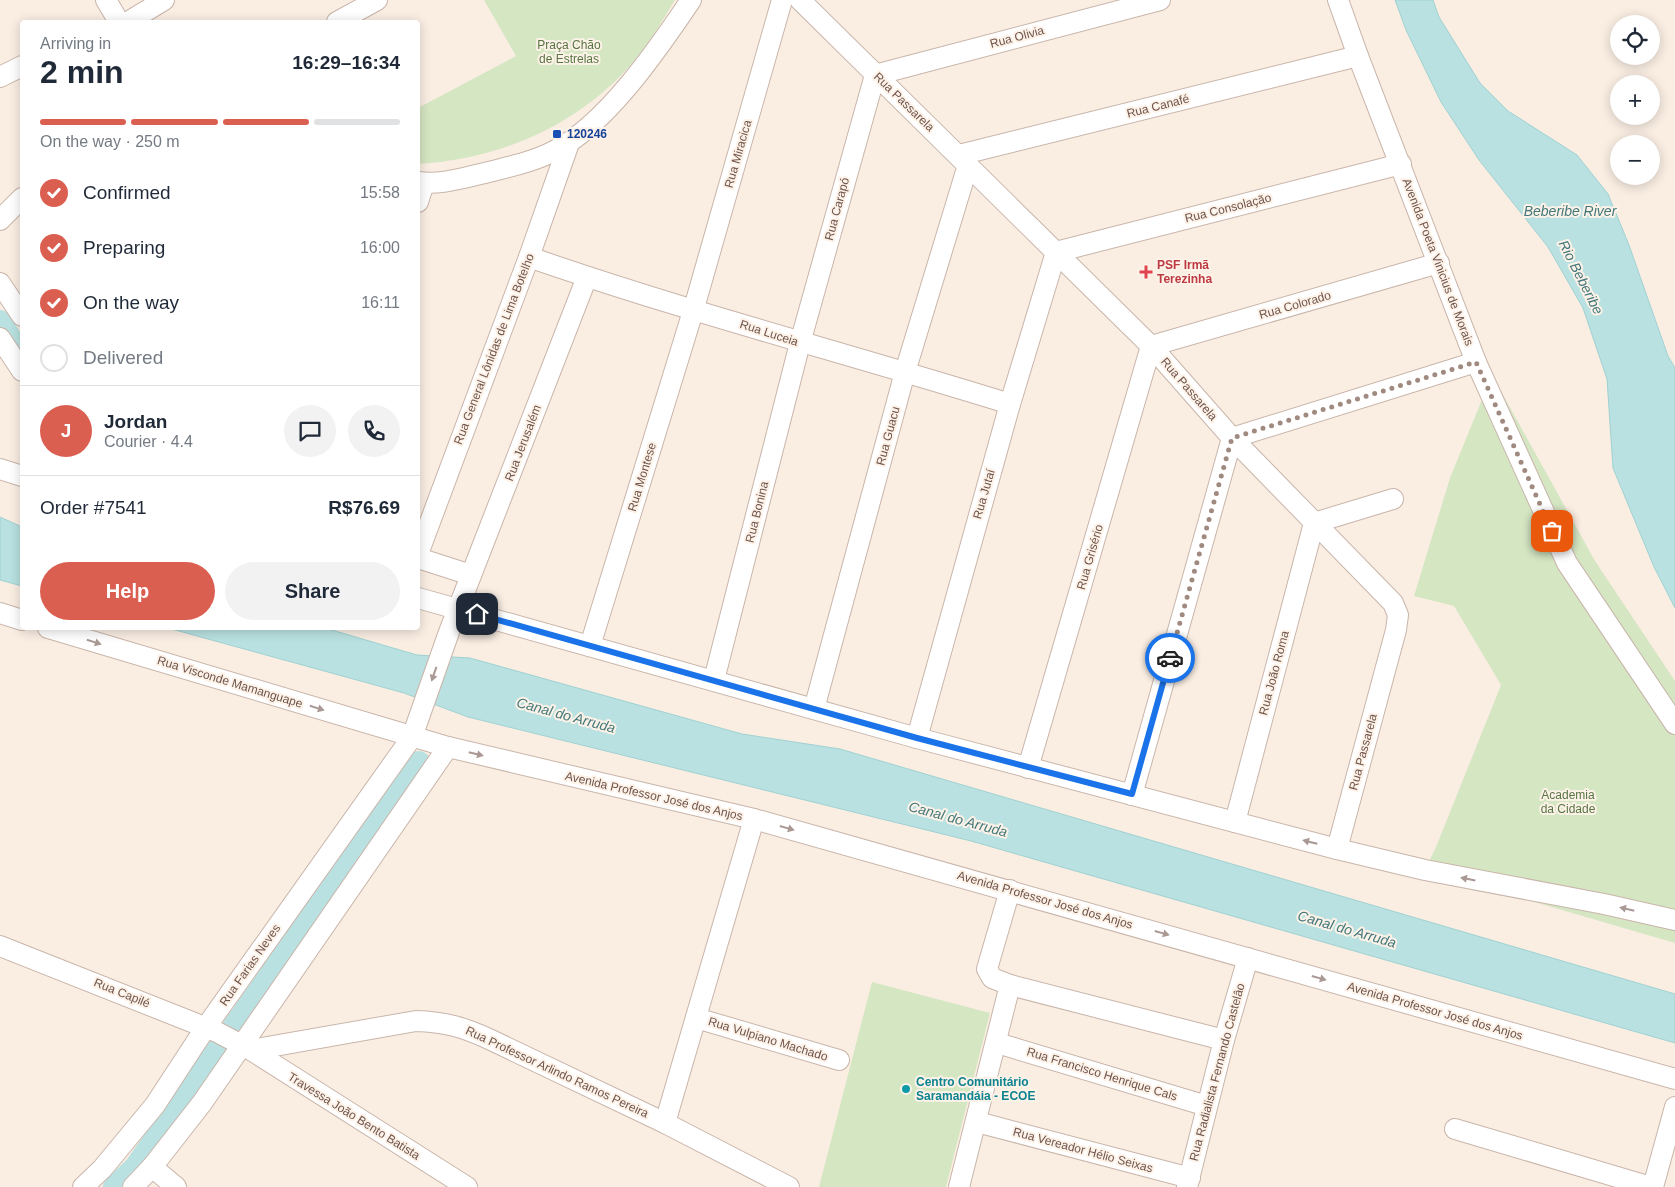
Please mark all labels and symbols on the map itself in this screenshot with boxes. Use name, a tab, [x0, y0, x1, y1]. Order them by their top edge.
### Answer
street label: Rua Olivia	[988, 23, 1046, 51]
park label: Praça Chão de Estrelas	[537, 38, 601, 66]
street label: Rua Passarela	[871, 70, 937, 135]
street label: Rua Canafé	[1125, 91, 1191, 121]
street label: Rua Miracica	[722, 118, 754, 190]
place label: 120246	[567, 127, 607, 141]
marker: 120246	[551, 128, 563, 140]
street label: Rua Carapó	[822, 176, 852, 242]
street label: Avenida Poeta Vinicius de Morais	[1400, 176, 1476, 348]
street label: Rua Consolação	[1183, 190, 1273, 226]
water label: Beberibe River	[1524, 203, 1618, 219]
water label: Rio Beberibe	[1555, 237, 1607, 317]
street label: Rua General Lônidas de Lima Botelho	[451, 251, 537, 446]
place label: PSF Irmã Terezinha	[1157, 258, 1212, 286]
marker: PSF Irmã Terezinha	[1139, 265, 1153, 279]
street label: Rua Colorado	[1257, 288, 1333, 322]
street label: Rua Luceia	[738, 317, 800, 349]
street label: Rua Passarela	[1158, 355, 1220, 424]
street label: Rua Jerusalém	[502, 403, 544, 483]
street label: Rua Guacu	[873, 405, 903, 467]
street label: Rua Montese	[625, 441, 659, 513]
street label: Rua Jutaí	[970, 467, 998, 521]
street label: Rua Bonina	[743, 480, 771, 544]
pin	[1531, 510, 1573, 552]
street label: Rua Grisério	[1074, 522, 1106, 591]
pin	[456, 593, 498, 635]
street label: Rua João Roma	[1256, 629, 1292, 717]
courier	[1145, 633, 1195, 683]
one-way arrow	[87, 638, 102, 646]
street label: Rua Visconde Mamanguape	[156, 653, 305, 711]
one-way arrow	[430, 667, 438, 682]
water label: Canal do Arruda	[515, 694, 617, 736]
one-way arrow	[310, 705, 325, 713]
street label: Rua Passarela	[1346, 712, 1380, 792]
one-way arrow	[468, 750, 483, 758]
street label: Avenida Professor José dos Anjos	[564, 769, 744, 823]
park label: Academia da Cidade	[1541, 788, 1596, 816]
water label: Canal do Arruda	[907, 798, 1009, 840]
one-way arrow	[779, 824, 794, 832]
one-way arrow	[1302, 837, 1317, 845]
street label: Avenida Professor José dos Anjos	[956, 868, 1134, 932]
one-way arrow	[1460, 874, 1476, 882]
one-way arrow	[1620, 905, 1635, 913]
water label: Canal do Arruda	[1296, 907, 1398, 951]
street label: Rua Farias Neves	[217, 922, 283, 1008]
one-way arrow	[1155, 930, 1170, 938]
one-way arrow	[1311, 974, 1326, 982]
street label: Rua Capilé	[92, 975, 152, 1011]
street label: Avenida Professor José dos Anjos	[1346, 979, 1524, 1043]
street label: Rua Radialista Fernando Castelâo	[1186, 981, 1248, 1162]
street label: Rua Vulpiano Machado	[707, 1014, 830, 1064]
street label: Rua Professor Arlindo Ramos Pereira	[463, 1023, 651, 1121]
street label: Rua Francisco Henrique Cals	[1025, 1044, 1179, 1104]
street label: Travessa João Bento Batista	[285, 1070, 423, 1163]
place label: Centro Comunitário Saramandáia - ECOE	[916, 1075, 1035, 1103]
marker: Centro Comunitário Saramandáia - ECOE	[900, 1083, 912, 1095]
street label: Rua Vereador Hélio Seixas	[1012, 1125, 1154, 1175]

